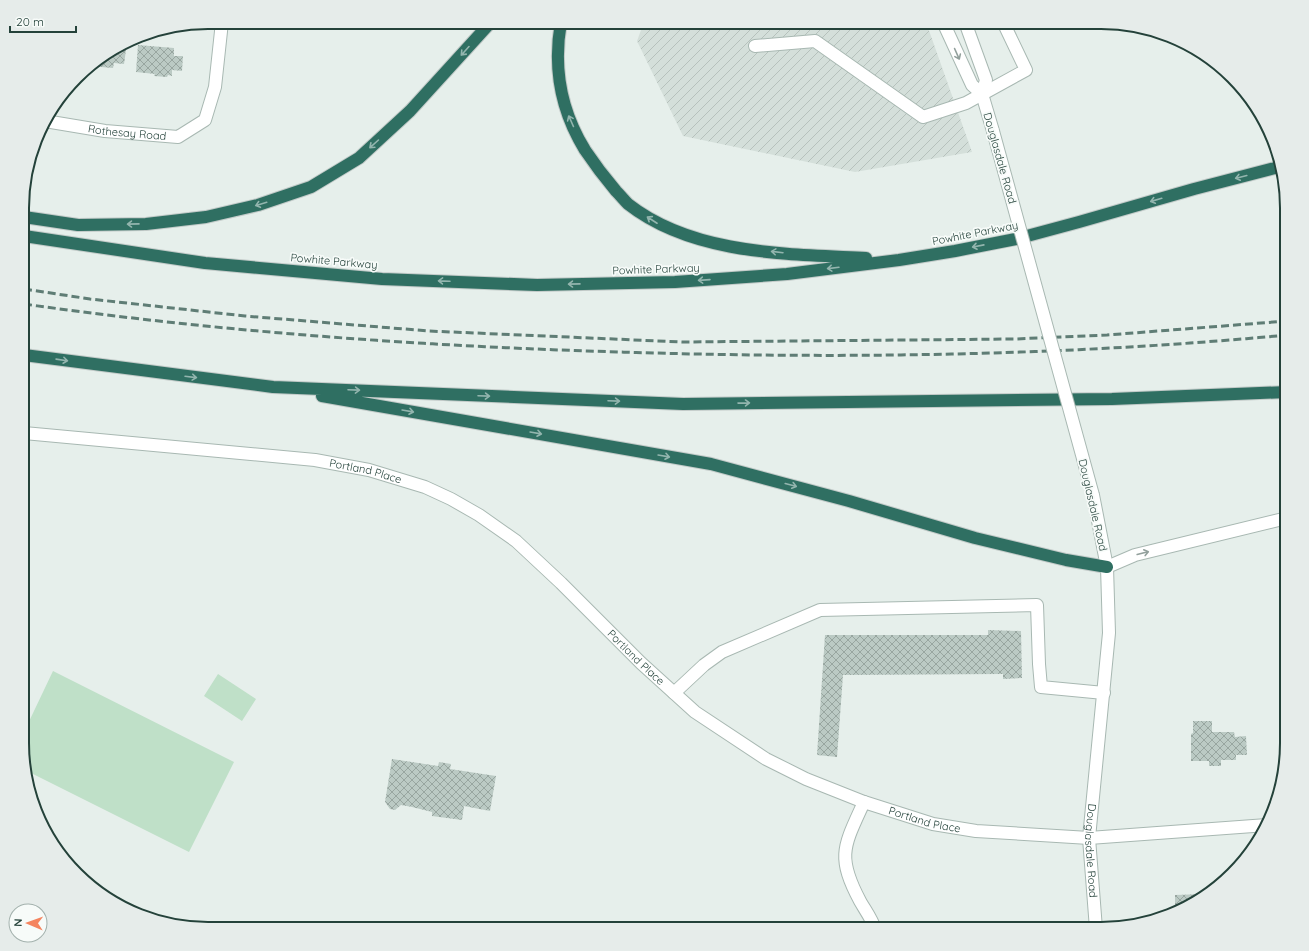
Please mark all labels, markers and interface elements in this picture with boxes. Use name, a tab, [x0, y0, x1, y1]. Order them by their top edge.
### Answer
scale bar	[10, 8, 76, 34]
text: 20 m	[16, 14, 44, 29]
one-way arrow	[460, 46, 470, 56]
one-way arrow	[954, 47, 962, 59]
street label: Douglasdale Road	[980, 111, 1020, 205]
one-way arrow	[567, 115, 574, 127]
street label: Rothesay Road	[87, 121, 167, 143]
one-way arrow	[369, 139, 379, 148]
one-way arrow	[1235, 174, 1248, 181]
one-way arrow	[1150, 197, 1163, 204]
one-way arrow	[254, 201, 267, 208]
one-way arrow	[647, 216, 658, 224]
street label: Powhite Parkway	[931, 218, 1019, 248]
one-way arrow	[127, 220, 140, 228]
one-way arrow	[972, 243, 985, 251]
one-way arrow	[771, 249, 784, 256]
street label: Powhite Parkway	[290, 250, 378, 272]
street label: Powhite Parkway	[612, 260, 700, 278]
one-way arrow	[827, 264, 840, 272]
one-way arrow	[698, 276, 711, 284]
one-way arrow	[438, 277, 451, 285]
one-way arrow	[568, 280, 581, 288]
one-way arrow	[55, 356, 68, 364]
one-way arrow	[184, 373, 197, 381]
one-way arrow	[347, 387, 360, 394]
one-way arrow	[477, 392, 490, 399]
one-way arrow	[607, 397, 620, 405]
one-way arrow	[737, 399, 750, 407]
one-way arrow	[401, 407, 414, 415]
one-way arrow	[529, 429, 542, 437]
one-way arrow	[657, 452, 670, 460]
street label: Portland Place	[328, 456, 403, 487]
street label: Douglasdale Road	[1076, 457, 1110, 553]
one-way arrow	[784, 482, 797, 490]
one-way arrow	[1136, 549, 1149, 556]
street label: Portland Place	[605, 627, 668, 688]
street label: Portland Place	[887, 803, 962, 835]
street label: Douglasdale Road	[1082, 803, 1101, 898]
north arrow	[8, 903, 48, 943]
text: N	[11, 918, 25, 927]

